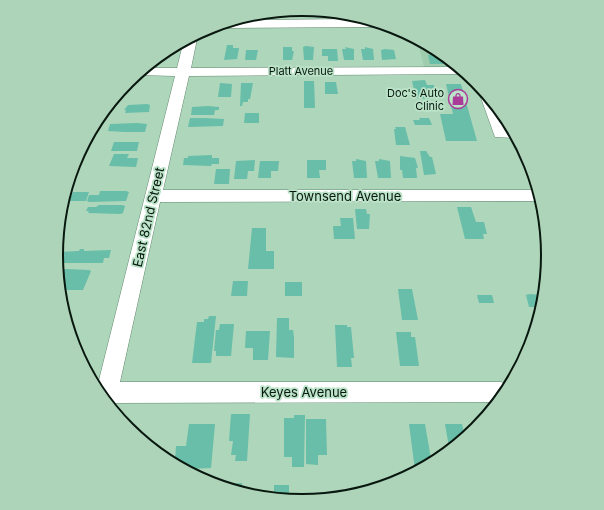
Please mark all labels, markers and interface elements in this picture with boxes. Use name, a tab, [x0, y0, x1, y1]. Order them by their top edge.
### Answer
street label: Platt Avenue	[269, 64, 333, 78]
place label: Doc's Auto Clinic	[387, 86, 444, 113]
shop icon: Doc's Auto Clinic	[447, 88, 469, 110]
street label: East 82nd Street	[129, 166, 167, 268]
street label: Townsend Avenue	[289, 188, 401, 204]
street label: Keyes Avenue	[261, 384, 347, 400]

